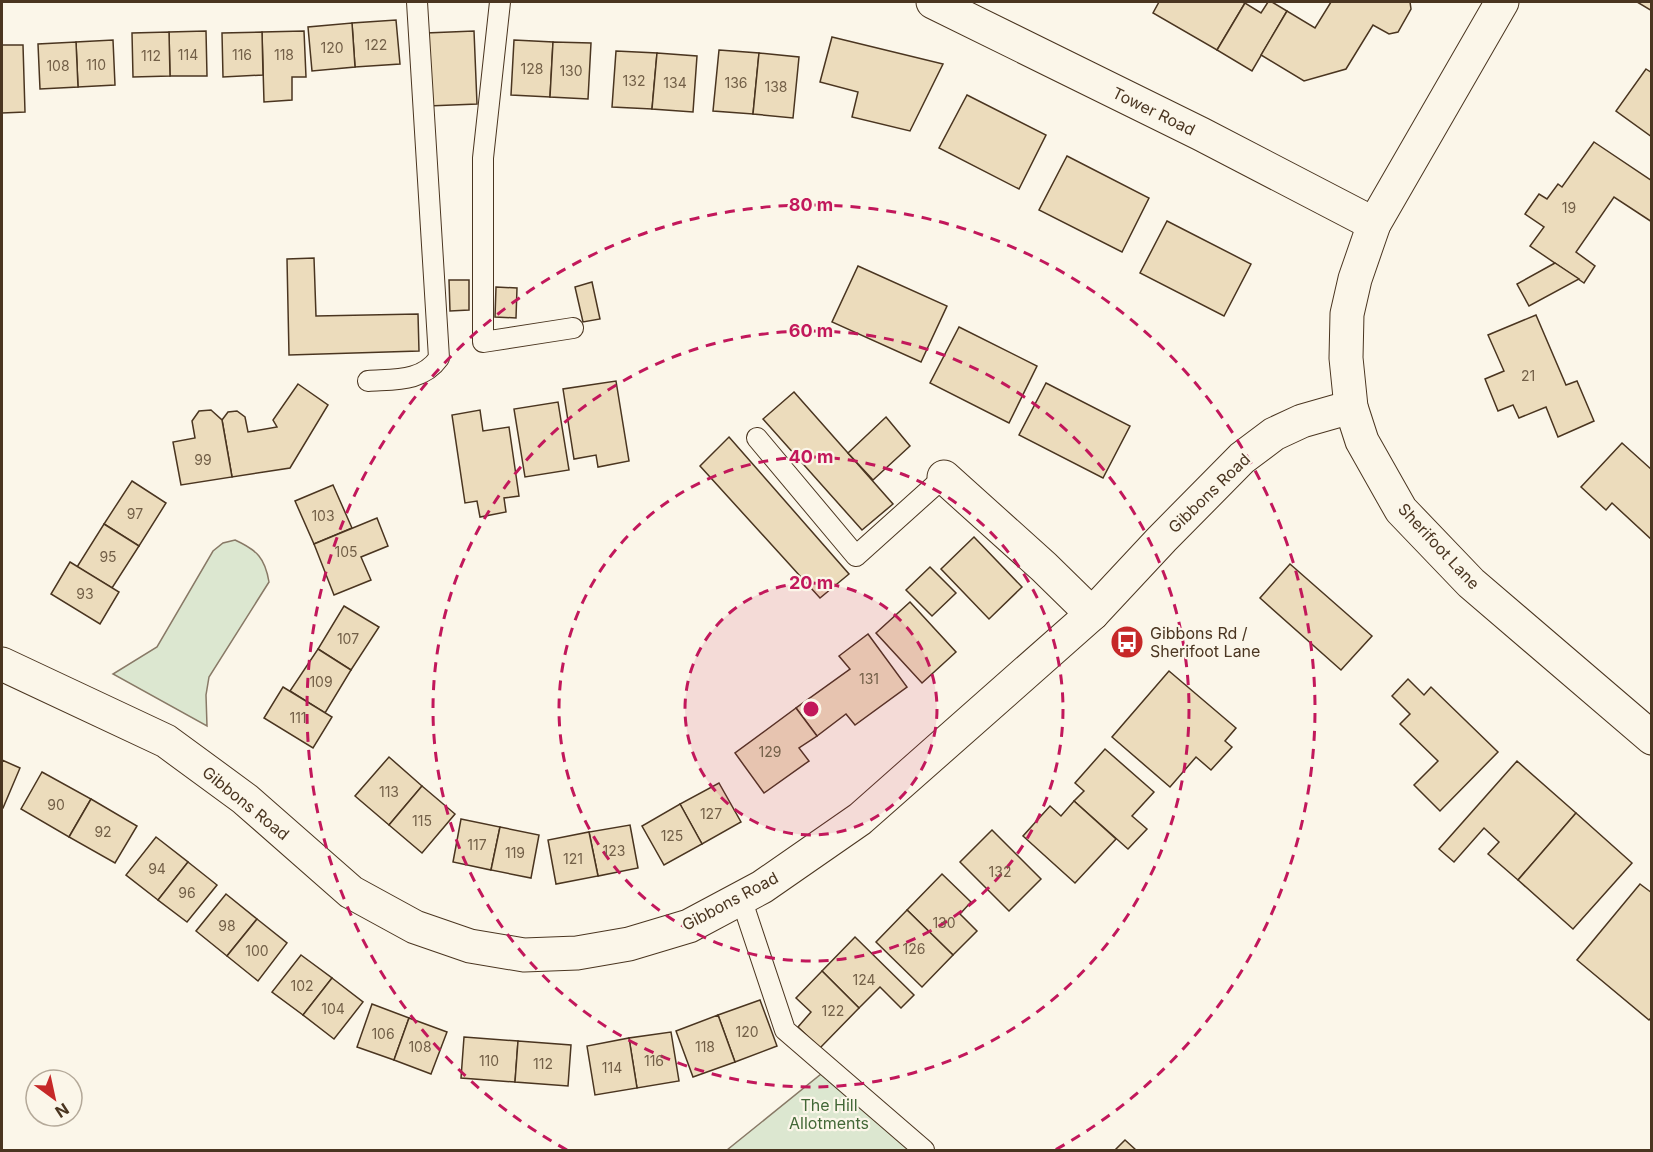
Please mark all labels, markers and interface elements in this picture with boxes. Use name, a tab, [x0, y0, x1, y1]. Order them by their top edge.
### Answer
house number: 122	[365, 36, 387, 53]
house number: 120	[320, 39, 344, 56]
house number: 114	[178, 46, 198, 63]
house number: 116	[232, 46, 252, 63]
house number: 118	[274, 46, 294, 63]
house number: 112	[141, 47, 161, 64]
house number: 110	[86, 56, 106, 73]
house number: 108	[46, 57, 70, 74]
house number: 128	[521, 60, 543, 77]
house number: 130	[559, 62, 583, 79]
house number: 132	[623, 72, 645, 89]
house number: 134	[663, 74, 687, 91]
house number: 136	[724, 74, 748, 91]
house number: 138	[764, 78, 788, 95]
street label: Tower Road	[1109, 82, 1199, 140]
text: 80 m	[789, 194, 833, 215]
house number: 19	[1562, 199, 1576, 216]
text: 60 m	[789, 320, 833, 341]
house number: 21	[1521, 367, 1535, 384]
text: 40 m	[789, 446, 834, 467]
street label: Gibbons Road	[1164, 449, 1254, 537]
house number: 99	[194, 451, 212, 468]
street label: Sherifoot Lane	[1394, 499, 1484, 593]
house number: 97	[127, 505, 143, 522]
house number: 103	[311, 507, 335, 524]
house number: 105	[334, 543, 358, 560]
house number: 95	[99, 548, 117, 565]
text: 20 m	[789, 572, 833, 593]
house number: 93	[76, 585, 94, 602]
place label: Gibbons Rd / Sherifoot Lane	[1150, 623, 1260, 661]
bus stop icon: Gibbons Rd / Sherifoot Lane	[1109, 624, 1145, 660]
house number: 107	[337, 630, 359, 647]
house number: 131	[859, 670, 879, 687]
house number: 109	[309, 673, 333, 690]
centre of rings	[801, 699, 821, 719]
house number: 111	[289, 709, 307, 726]
house number: 129	[759, 743, 781, 760]
street label: Gibbons Road	[199, 762, 293, 844]
house number: 113	[379, 783, 399, 800]
house number: 90	[47, 796, 65, 813]
house number: 127	[700, 805, 722, 822]
house number: 115	[412, 812, 432, 829]
house number: 92	[94, 823, 112, 840]
house number: 125	[661, 827, 683, 844]
house number: 117	[467, 836, 487, 853]
house number: 123	[603, 842, 625, 859]
house number: 119	[505, 844, 525, 861]
house number: 121	[563, 850, 583, 867]
house number: 94	[148, 860, 166, 877]
house number: 132	[989, 863, 1011, 880]
street label: Gibbons Road	[679, 867, 781, 935]
house number: 96	[178, 884, 196, 901]
house number: 130	[932, 914, 956, 931]
house number: 98	[218, 917, 236, 934]
house number: 126	[903, 940, 925, 957]
house number: 100	[245, 942, 269, 959]
house number: 124	[852, 971, 876, 988]
house number: 102	[290, 977, 314, 994]
house number: 104	[321, 1000, 345, 1017]
house number: 122	[822, 1002, 844, 1019]
house number: 120	[735, 1023, 759, 1040]
house number: 106	[371, 1025, 395, 1042]
house number: 108	[408, 1038, 432, 1055]
house number: 118	[695, 1038, 715, 1055]
house number: 110	[479, 1052, 499, 1069]
house number: 116	[644, 1052, 664, 1069]
house number: 112	[533, 1055, 553, 1072]
house number: 114	[602, 1059, 622, 1076]
north arrow	[24, 1068, 84, 1128]
park label: The Hill Allotments	[789, 1095, 869, 1133]
text: N	[52, 1099, 73, 1122]

